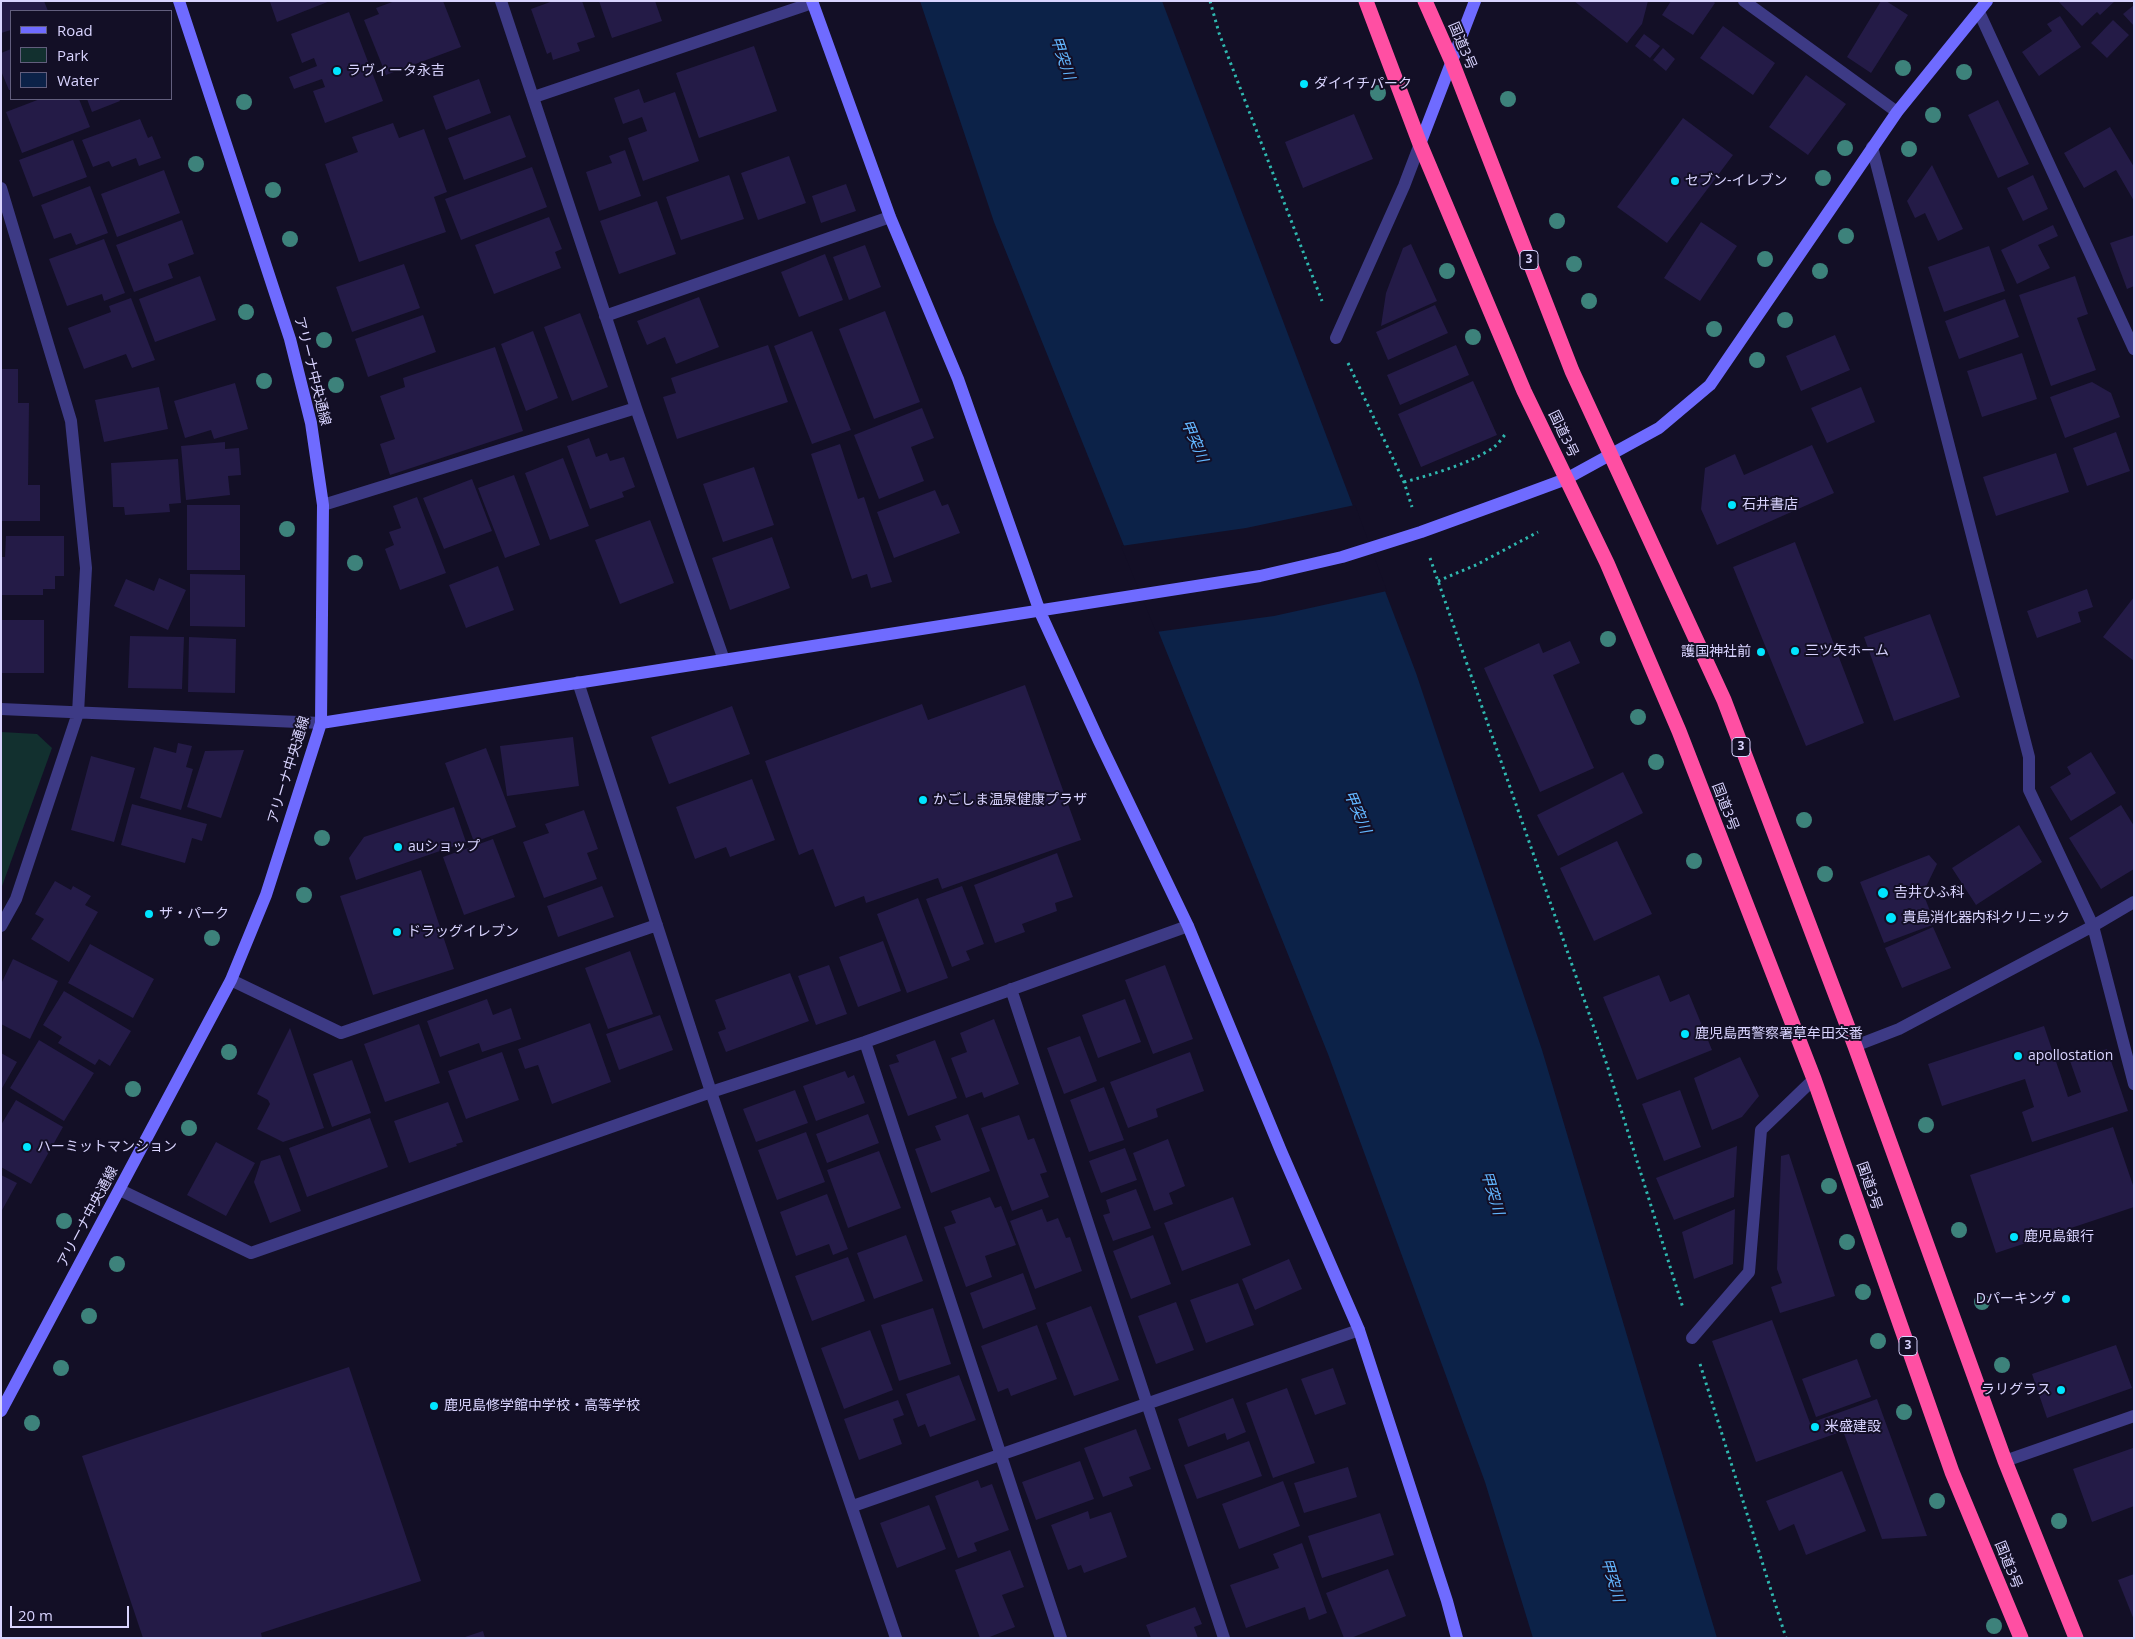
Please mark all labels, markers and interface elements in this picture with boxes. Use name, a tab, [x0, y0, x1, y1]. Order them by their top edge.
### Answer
legend	[10, 10, 172, 100]
text: Road	[57, 20, 93, 40]
street label: 国道3号	[1444, 20, 1480, 72]
water label: 甲突川	[1046, 34, 1078, 82]
text: Park	[57, 45, 88, 65]
place label: ラヴィータ永吉	[347, 63, 445, 79]
marker: ラヴィータ永吉	[331, 65, 343, 77]
text: Water	[57, 70, 99, 90]
place label: ダイイチパーク	[1314, 76, 1412, 92]
marker: ダイイチパーク	[1298, 78, 1310, 90]
place label: セブン-イレブン	[1685, 173, 1788, 189]
marker: セブン-イレブン	[1669, 175, 1681, 187]
road number: 3	[1520, 250, 1538, 270]
street label: アリーナ中央通線	[290, 315, 334, 427]
street label: 国道3号	[1544, 408, 1582, 460]
water label: 甲突川	[1177, 417, 1211, 465]
place label: 石井書店	[1742, 497, 1798, 513]
marker: 石井書店	[1726, 499, 1738, 511]
place label: 三ツ矢ホーム	[1805, 643, 1889, 659]
place label: 護国神社前	[1681, 644, 1751, 660]
marker: 三ツ矢ホーム	[1789, 645, 1801, 657]
marker: 護国神社前	[1755, 646, 1767, 658]
street label: アリーナ中央通線	[265, 714, 313, 826]
road number: 3	[1732, 738, 1750, 756]
street label: 国道3号	[1708, 781, 1742, 833]
water label: 甲突川	[1340, 788, 1374, 836]
place label: かごしま温泉健康プラザ	[933, 792, 1087, 808]
marker: かごしま温泉健康プラザ	[917, 794, 929, 806]
place label: auショップ	[408, 839, 480, 855]
marker: auショップ	[392, 841, 404, 853]
place label: 𠮷井ひふ科	[1894, 885, 1964, 901]
marker: 𠮷井ひふ科	[1876, 886, 1890, 900]
place label: ザ・パーク	[159, 906, 229, 922]
marker: ザ・パーク	[143, 908, 155, 920]
place label: 貴島消化器内科クリニック	[1902, 910, 2070, 926]
marker: 貴島消化器内科クリニック	[1884, 911, 1898, 925]
place label: ドラッグイレブン	[407, 924, 519, 940]
marker: ドラッグイレブン	[391, 926, 403, 938]
place label: 鹿児島西警察署草牟田交番	[1695, 1026, 1863, 1042]
marker: 鹿児島西警察署草牟田交番	[1679, 1028, 1691, 1040]
place label: apollostation	[2028, 1048, 2113, 1064]
marker: apollostation	[2012, 1050, 2024, 1062]
place label: ハーミットマンション	[37, 1139, 177, 1155]
marker: ハーミットマンション	[21, 1141, 33, 1153]
street label: 国道3号	[1853, 1160, 1885, 1212]
street label: アリーナ中央通線	[54, 1164, 122, 1270]
water label: 甲突川	[1477, 1169, 1507, 1217]
place label: 鹿児島銀行	[2024, 1229, 2094, 1245]
marker: 鹿児島銀行	[2008, 1231, 2020, 1243]
place label: Dパーキング	[1976, 1291, 2056, 1307]
marker: Dパーキング	[2060, 1293, 2072, 1305]
road number: 3	[1899, 1336, 1917, 1355]
place label: ラリグラス	[1981, 1382, 2051, 1398]
marker: ラリグラス	[2055, 1384, 2067, 1396]
place label: 鹿児島修学館中学校・高等学校	[444, 1398, 640, 1414]
marker: 鹿児島修学館中学校・高等学校	[428, 1400, 440, 1412]
place label: 米盛建設	[1825, 1419, 1881, 1435]
marker: 米盛建設	[1809, 1421, 1821, 1433]
street label: 国道3号	[1991, 1539, 2025, 1591]
water label: 甲突川	[1597, 1556, 1627, 1604]
scale bar	[12, 1596, 131, 1628]
text: 20 m	[18, 1605, 53, 1625]

